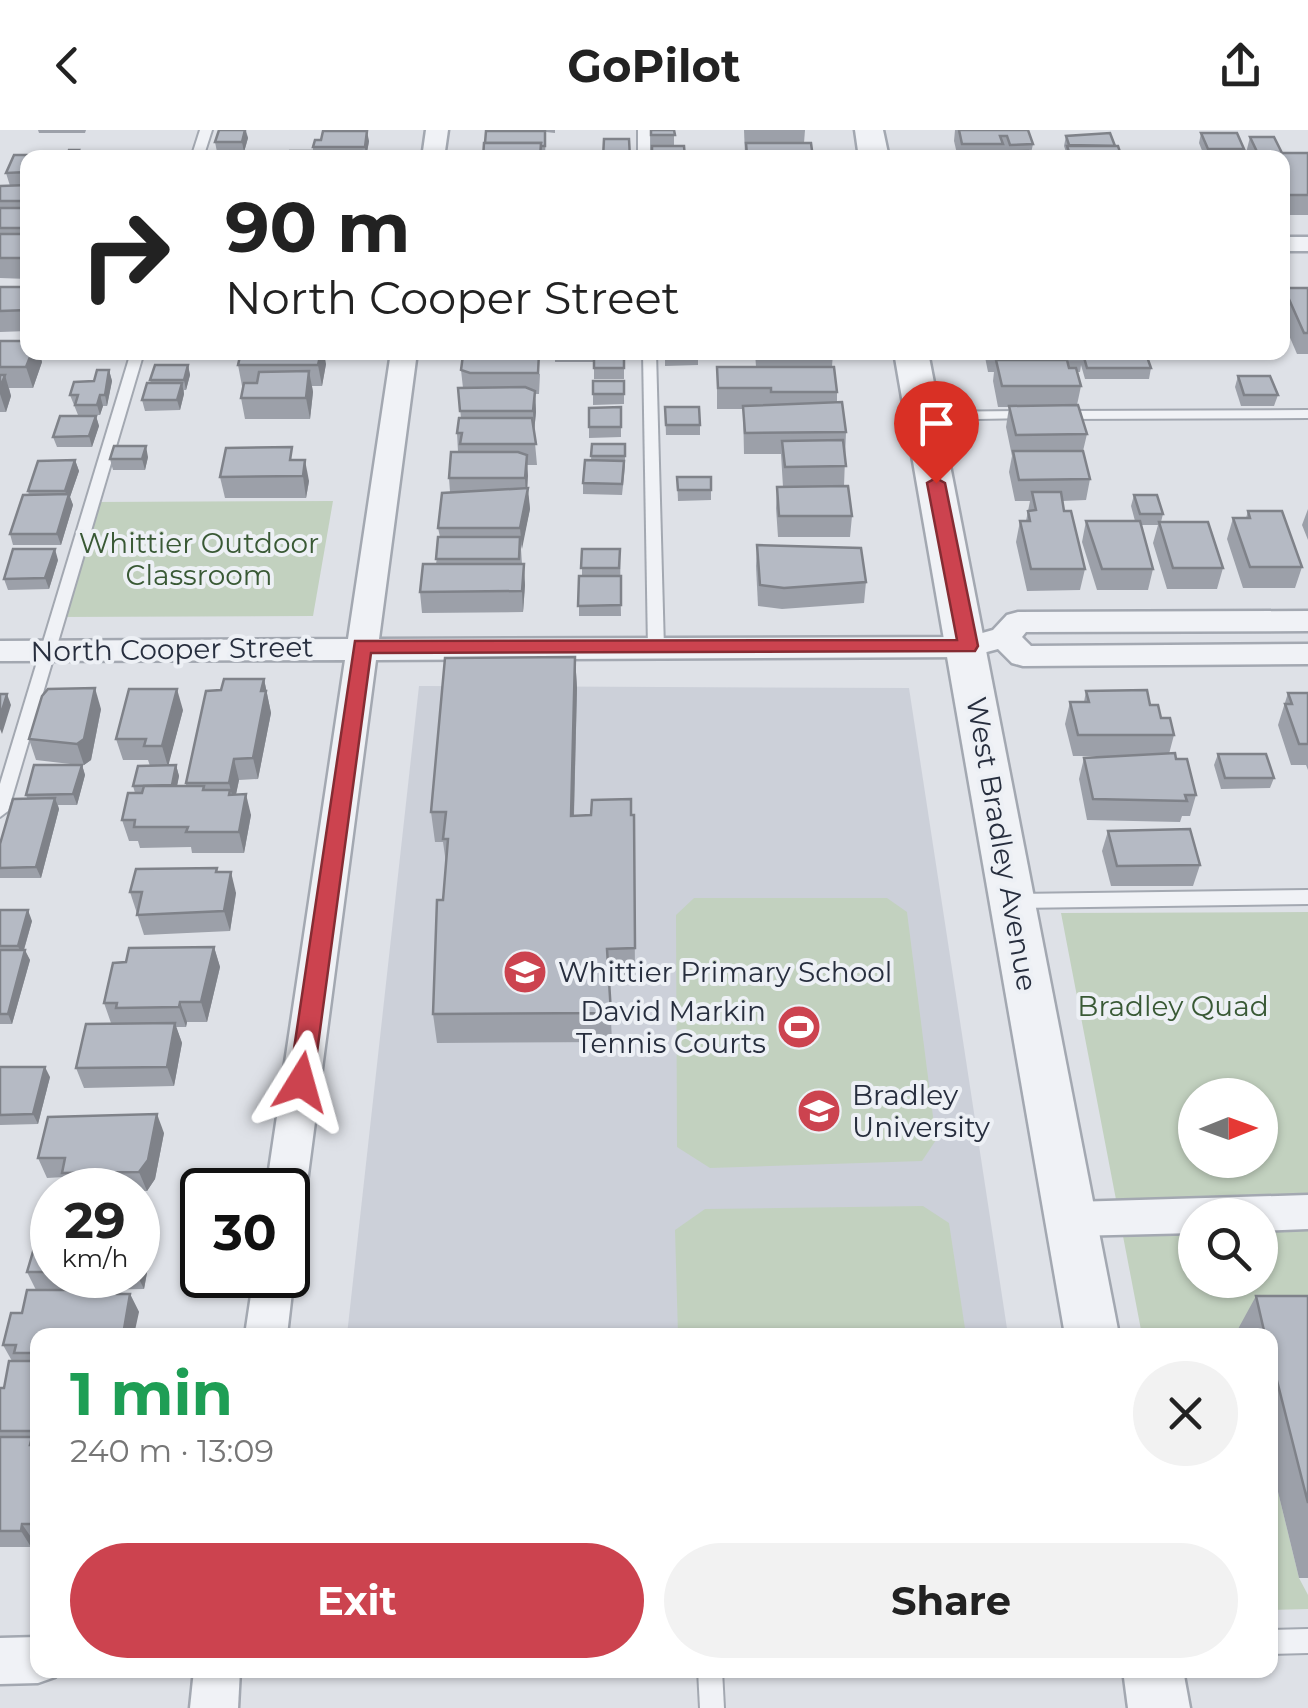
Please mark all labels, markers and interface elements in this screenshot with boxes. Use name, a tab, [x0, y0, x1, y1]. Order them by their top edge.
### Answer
icon: back	[40, 38, 95, 93]
text: GoPilot	[567, 38, 741, 93]
icon: share	[1213, 38, 1268, 93]
text: 90 m	[225, 184, 410, 270]
icon: right	[60, 190, 190, 320]
text: North Cooper Street	[225, 270, 680, 325]
pin	[894, 381, 979, 484]
icon: arrive	[909, 396, 964, 451]
park label: Whittier Outdoor Classroom	[79, 526, 319, 592]
street label: North Cooper Street	[30, 630, 314, 668]
street label: West Bradley Avenue	[959, 694, 1045, 994]
school or university icon: Whittier Primary School	[502, 949, 548, 995]
place label: Whittier Primary School	[558, 955, 892, 989]
park label: Bradley Quad	[1077, 989, 1269, 1023]
place label: David Markin Tennis Courts	[576, 994, 766, 1060]
sports icon: David Markin Tennis Courts	[776, 1004, 822, 1050]
position arrow	[249, 1030, 353, 1134]
place label: Bradley University	[852, 1078, 991, 1144]
north arrow	[1178, 1078, 1278, 1178]
map controls	[1178, 1078, 1278, 1298]
school or university icon: Bradley University	[796, 1088, 842, 1134]
speed limit sign: 30	[180, 1168, 310, 1298]
text: 29	[64, 1190, 126, 1251]
button: search	[1178, 1198, 1278, 1298]
text: km/h	[62, 1243, 128, 1273]
text: 1 min	[70, 1357, 233, 1430]
button: close	[1133, 1361, 1238, 1466]
text: 240 m · 13:09	[70, 1431, 274, 1470]
button: Exit	[70, 1543, 644, 1658]
button: Share	[664, 1543, 1238, 1658]

